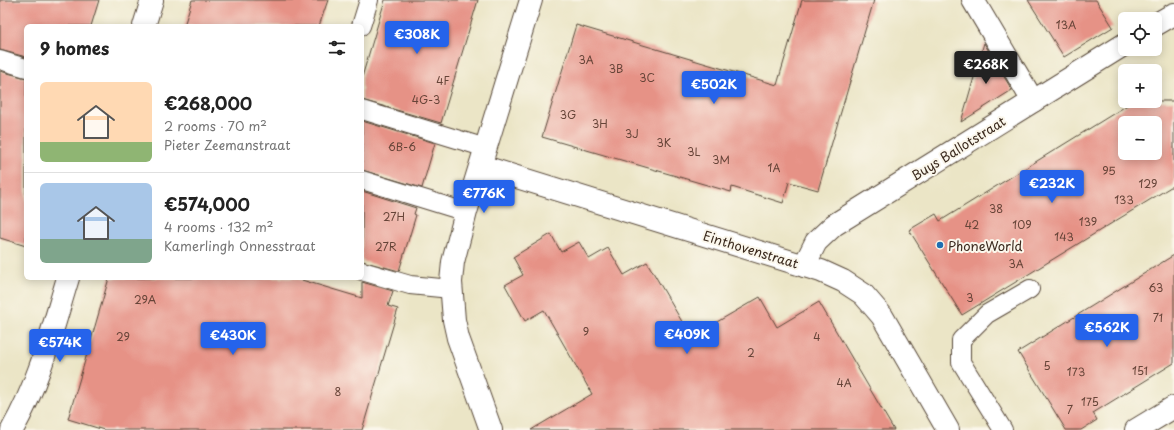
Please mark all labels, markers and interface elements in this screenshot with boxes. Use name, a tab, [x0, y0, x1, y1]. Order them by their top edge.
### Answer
map controls	[1118, 12, 1162, 160]
button: locate	[1118, 12, 1162, 56]
house number: 13A	[1056, 16, 1076, 33]
pin: €308K	[389, 21, 445, 55]
text: €308K	[394, 24, 440, 43]
text: 9 homes	[40, 35, 109, 61]
icon: filters	[326, 37, 348, 59]
house number: 3A	[578, 51, 594, 68]
pin: €268K	[958, 51, 1014, 85]
text: €268K	[963, 54, 1009, 73]
house number: 3B	[609, 60, 623, 77]
button: +	[1118, 64, 1162, 108]
house number: 3C	[639, 69, 655, 86]
pin: €502K	[686, 71, 742, 105]
house number: 4F	[436, 72, 450, 89]
text: €502K	[691, 74, 737, 93]
text: €268,000	[164, 90, 252, 116]
house number: 4G-3	[412, 91, 440, 108]
icon: home	[72, 98, 120, 146]
house number: 3G	[560, 106, 576, 123]
street label: Buys Ballotstraat	[907, 111, 1009, 185]
house number: 3H	[592, 115, 608, 132]
text: 2 rooms · 70 m²	[164, 116, 267, 135]
button: −	[1118, 116, 1162, 160]
house number: 3J	[625, 125, 639, 142]
house number: 3K	[657, 134, 672, 151]
text: Pieter Zeemanstraat	[164, 135, 291, 154]
house number: 6B-6	[388, 138, 416, 155]
house number: 3L	[687, 143, 701, 160]
house number: 3M	[712, 151, 730, 168]
house number: 1A	[768, 159, 780, 176]
house number: 95	[1102, 162, 1116, 179]
pin: €232K	[1024, 170, 1080, 204]
text: €232K	[1029, 173, 1075, 192]
house number: 129	[1139, 175, 1157, 192]
pin: €776K	[456, 180, 512, 214]
text: €776K	[463, 183, 505, 202]
text: €574,000	[164, 191, 250, 217]
house number: 133	[1114, 191, 1134, 208]
icon: home	[72, 199, 120, 247]
house number: 38	[989, 200, 1003, 217]
house number: 27H	[383, 208, 405, 225]
house number: 139	[1079, 213, 1097, 230]
house number: 42	[965, 216, 980, 233]
house number: 109	[1012, 216, 1032, 233]
text: 4 rooms · 132 m²	[164, 217, 274, 236]
street label: Einthovenstraat	[701, 225, 801, 273]
house number: 143	[1054, 228, 1074, 245]
text: Kamerlingh Onnesstraat	[164, 236, 316, 255]
place label: PhoneWorld	[948, 236, 1023, 255]
house number: 27R	[375, 238, 397, 255]
marker: PhoneWorld	[935, 240, 945, 250]
house number: 3A	[1008, 255, 1024, 272]
house number: 63	[1149, 279, 1163, 296]
house number: 3	[966, 289, 974, 306]
house number: 29A	[134, 291, 157, 308]
house number: 71	[1153, 309, 1163, 326]
pin: €562K	[1079, 314, 1135, 348]
text: €562K	[1084, 317, 1130, 336]
pin: €409K	[659, 321, 715, 355]
pin: €430K	[205, 322, 261, 356]
house number: 9	[583, 323, 589, 340]
text: €409K	[664, 324, 710, 343]
text: €430K	[210, 325, 256, 344]
house number: 29	[116, 328, 130, 345]
house number: 4	[813, 328, 821, 345]
pin: €574K	[32, 329, 88, 363]
text: €574K	[38, 332, 82, 351]
house number: 2	[747, 344, 755, 361]
house number: 5	[1043, 357, 1051, 374]
house number: 151	[1132, 362, 1148, 379]
house number: 173	[1067, 363, 1085, 380]
house number: 4A	[836, 374, 852, 391]
house number: 8	[335, 383, 342, 400]
house number: 175	[1081, 393, 1099, 410]
house number: 7	[1067, 401, 1073, 418]

